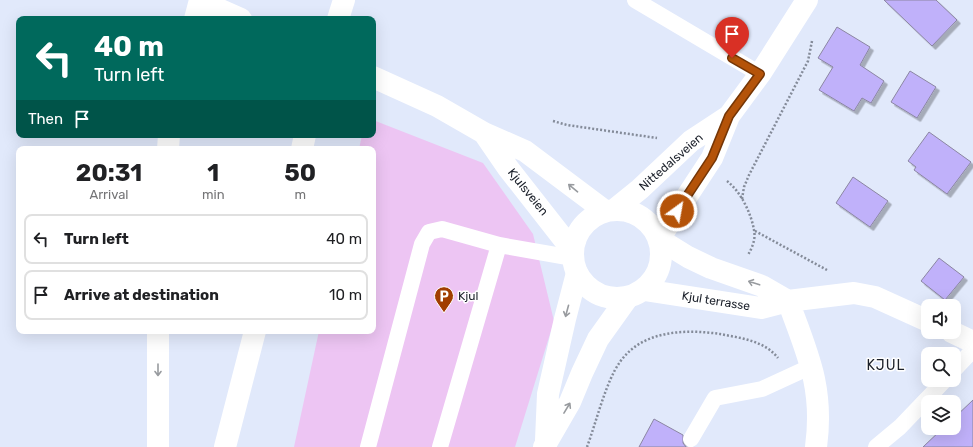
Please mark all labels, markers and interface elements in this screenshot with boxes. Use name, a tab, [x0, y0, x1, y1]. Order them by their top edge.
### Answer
pin	[715, 17, 749, 58]
icon: arrive	[721, 23, 743, 45]
text: 40 m	[94, 30, 164, 63]
icon: left	[28, 32, 80, 84]
text: Turn left	[94, 64, 164, 86]
icon: arrive	[71, 108, 93, 130]
text: Then	[28, 110, 63, 128]
street label: Nittedalsveien	[636, 130, 706, 194]
text: 20:31	[76, 159, 142, 187]
text: 1	[207, 159, 219, 187]
text: 50	[284, 159, 316, 187]
street label: Kjulsveien	[505, 166, 551, 218]
one-way arrow	[568, 184, 579, 193]
text: Arrival	[89, 187, 128, 202]
text: min	[202, 187, 225, 202]
text: m	[294, 187, 306, 202]
position arrow	[656, 190, 698, 232]
icon: left	[30, 228, 52, 250]
text: Turn left	[64, 230, 129, 248]
text: 40 m	[326, 230, 362, 248]
one-way arrow	[747, 279, 760, 286]
icon: arrive	[30, 284, 52, 306]
parking icon: Kjul	[433, 285, 455, 313]
text: Arrive at destination	[64, 286, 219, 304]
text: 10 m	[329, 286, 362, 304]
place label: Kjul	[458, 289, 478, 303]
street label: Kjul terrasse	[681, 289, 751, 313]
map controls	[921, 299, 961, 435]
button: sound	[921, 299, 961, 339]
one-way arrow	[563, 304, 570, 317]
button: search	[921, 347, 961, 387]
district label: KJUL	[867, 357, 905, 374]
one-way arrow	[154, 363, 162, 376]
button: layers	[921, 395, 961, 435]
one-way arrow	[563, 402, 571, 414]

